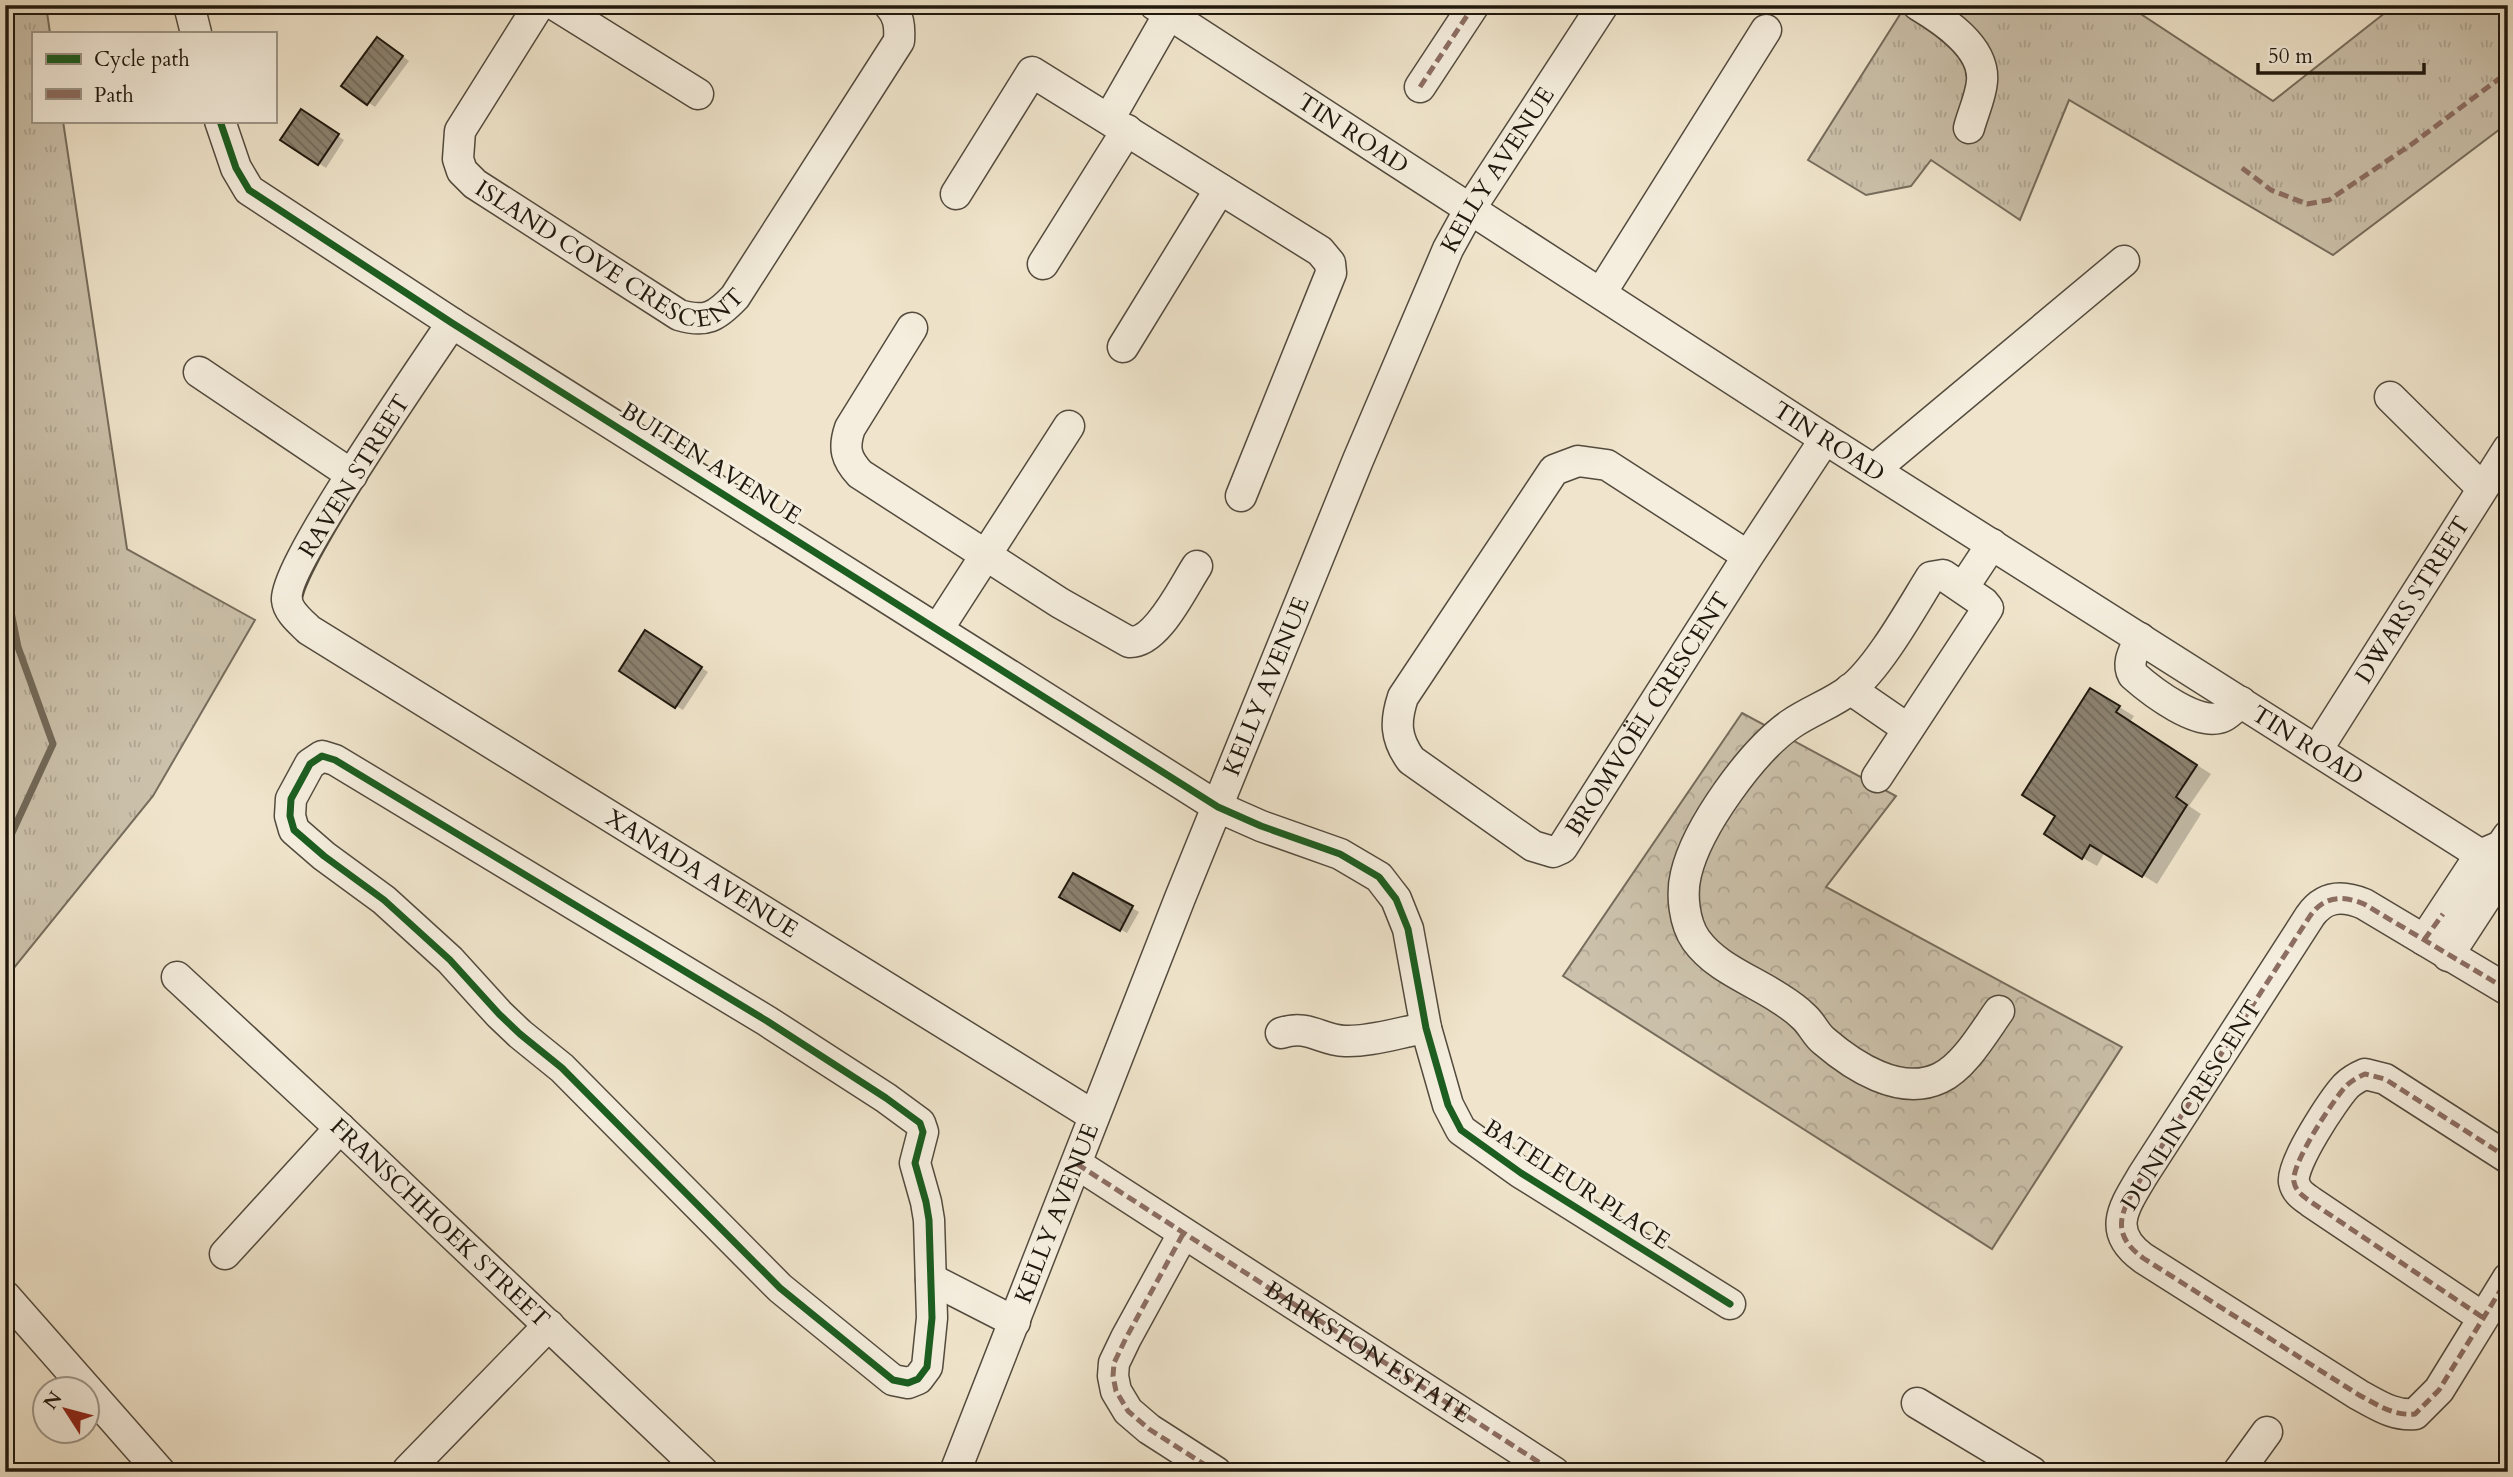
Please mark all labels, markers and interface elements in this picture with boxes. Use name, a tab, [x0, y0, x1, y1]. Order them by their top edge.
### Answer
legend	[32, 32, 276, 122]
scale bar	[2258, 32, 2424, 76]
text: 50 m	[2268, 42, 2313, 71]
text: Cycle path	[94, 45, 190, 74]
text: Path	[94, 81, 134, 110]
street label: KELLY AVENUE	[1433, 81, 1562, 259]
street label: TIN ROAD	[1291, 85, 1415, 182]
street label: ISLAND COVE CRESCENT	[469, 172, 752, 336]
street label: RAVEN STREET	[291, 388, 418, 564]
street label: BUITEN AVENUE	[614, 394, 808, 532]
street label: TIN ROAD	[1767, 394, 1891, 490]
street label: DWARS STREET	[2347, 510, 2478, 690]
street label: BROMVOËL CRESCENT	[1558, 586, 1738, 843]
street label: KELLY AVENUE	[1215, 592, 1318, 781]
street label: TIN ROAD	[2245, 698, 2370, 793]
street label: XANADA AVENUE	[599, 802, 804, 946]
street label: DUNLIN CRESCENT	[2113, 994, 2270, 1217]
street label: FRANSCHHOEK STREET	[323, 1111, 557, 1335]
street label: BATELEUR PLACE	[1477, 1112, 1677, 1257]
street label: KELLY AVENUE	[1007, 1119, 1107, 1308]
street label: BARKSTON ESTATE	[1258, 1273, 1477, 1431]
north arrow	[32, 1376, 102, 1446]
text: N	[38, 1386, 69, 1415]

